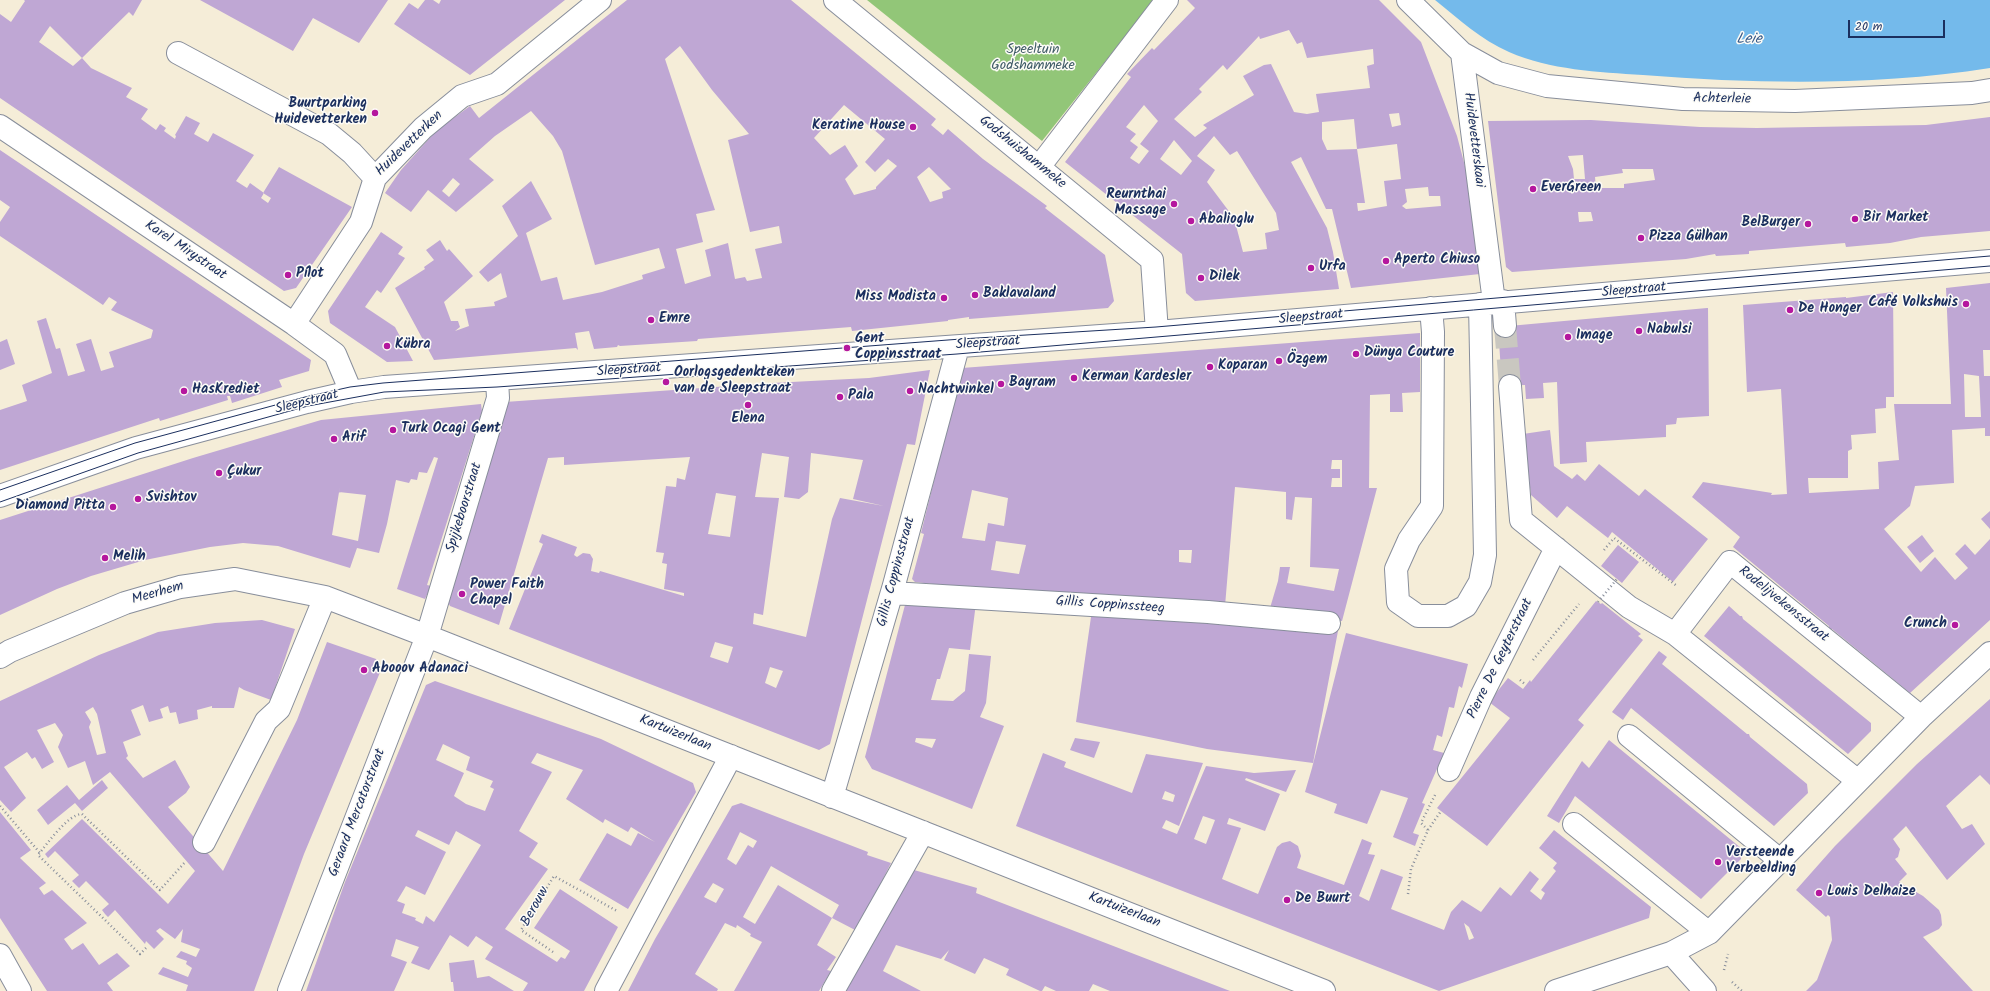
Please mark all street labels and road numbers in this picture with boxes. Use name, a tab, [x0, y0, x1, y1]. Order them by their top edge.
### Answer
street label: Huidevetterskaai	[1459, 91, 1487, 189]
street label: Achterleie	[1693, 91, 1751, 109]
street label: Huidevetterken	[373, 108, 447, 180]
street label: Godshuishammeke	[975, 113, 1069, 193]
street label: Karel Mirystraat	[141, 217, 229, 285]
street label: Sleepstraat	[1601, 280, 1667, 302]
street label: Sleepstraat	[1278, 307, 1344, 329]
street label: Sleepstraat	[955, 333, 1021, 355]
street label: Sleepstraat	[596, 360, 662, 382]
street label: Sleepstraat	[274, 387, 340, 419]
street label: Spijkeboorstraat	[443, 461, 487, 555]
street label: Gillis Coppinsstraat	[874, 515, 920, 629]
street label: Rodelijvekensstraat	[1735, 563, 1831, 647]
street label: Meerhem	[130, 579, 186, 609]
street label: Gillis Coppinssteeg	[1055, 594, 1165, 618]
street label: Pierre De Geyterstraat	[1465, 596, 1537, 722]
street label: Kartuizerlaan	[637, 712, 713, 756]
street label: Geraard Mercatorstraat	[326, 747, 390, 879]
street label: Berouw	[518, 884, 554, 930]
street label: Kartuizerlaan	[1085, 890, 1163, 932]

